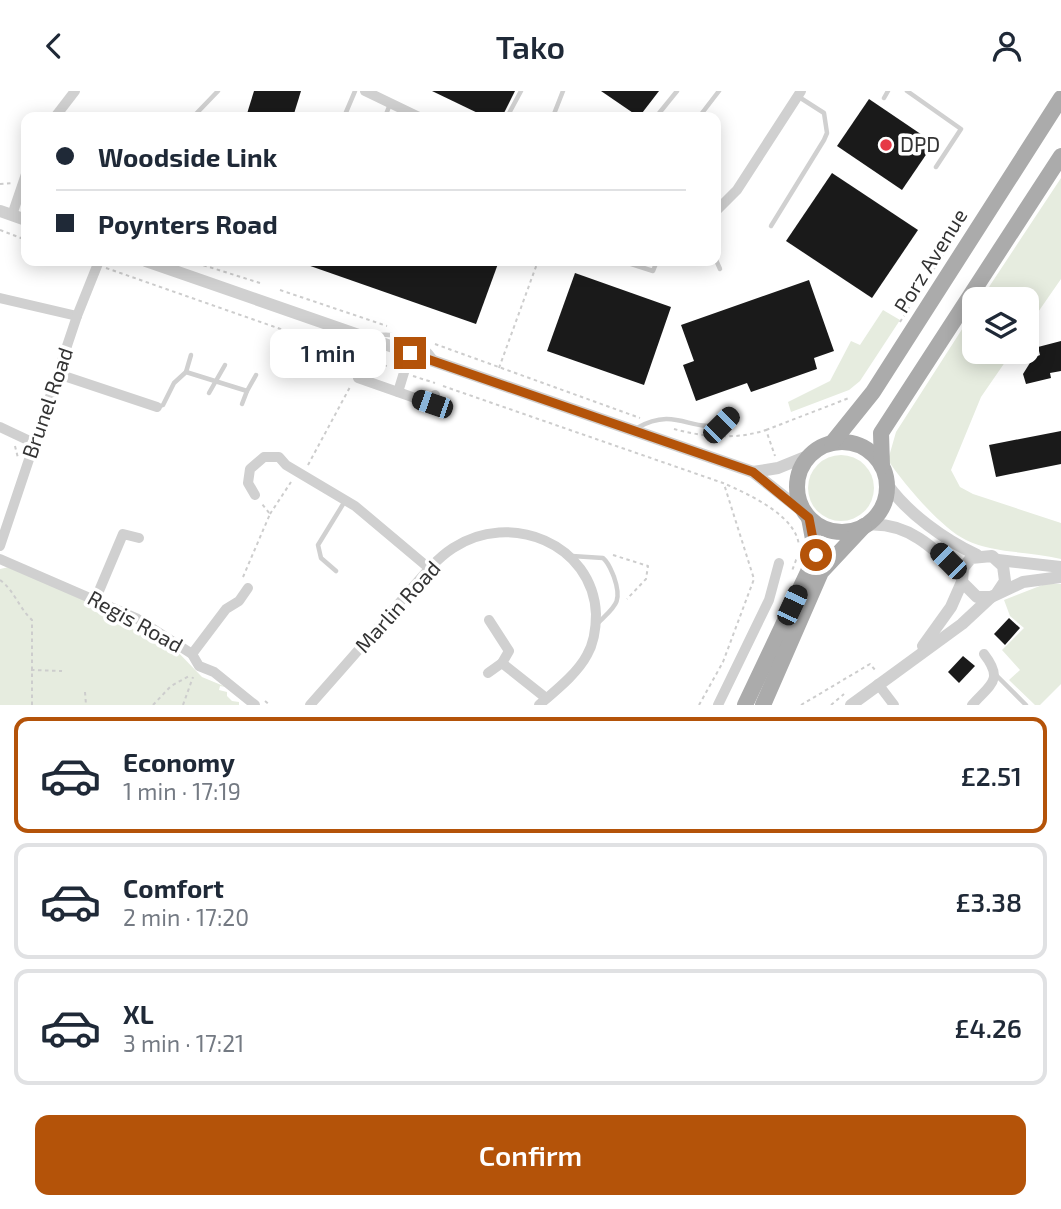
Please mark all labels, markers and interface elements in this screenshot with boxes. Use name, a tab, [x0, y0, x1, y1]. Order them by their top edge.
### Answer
icon: back	[35, 27, 73, 65]
text: Tako	[496, 27, 565, 65]
icon: person	[988, 27, 1026, 65]
place label: DPD	[900, 131, 940, 156]
marker: DPD	[878, 137, 894, 153]
text: Woodside Link	[98, 141, 277, 172]
street label: Porz Avenue	[888, 204, 972, 317]
text: Poynters Road	[98, 208, 278, 239]
map controls	[962, 287, 1039, 364]
button: layers	[962, 287, 1039, 364]
callout: 1 min	[270, 329, 386, 377]
route end	[394, 337, 426, 369]
text: 1 min	[301, 339, 355, 367]
street label: Brunel Road	[16, 344, 77, 461]
car	[409, 387, 456, 421]
car	[699, 403, 744, 447]
route start	[800, 539, 832, 571]
car	[926, 539, 971, 583]
street label: Marlin Road	[349, 555, 445, 657]
car	[774, 582, 811, 628]
street label: Regis Road	[84, 584, 188, 657]
icon: car	[39, 744, 102, 807]
text: Economy	[123, 746, 235, 777]
text: £2.51	[961, 760, 1022, 791]
text: 1 min · 17:19	[123, 777, 241, 805]
icon: car	[39, 870, 102, 933]
text: Comfort	[123, 872, 224, 903]
text: £3.38	[956, 886, 1022, 917]
text: 2 min · 17:20	[123, 903, 249, 931]
icon: car	[39, 996, 102, 1059]
text: XL	[123, 998, 154, 1029]
text: £4.26	[954, 1012, 1022, 1043]
text: 3 min · 17:21	[123, 1029, 244, 1057]
button: Confirm	[35, 1115, 1026, 1195]

